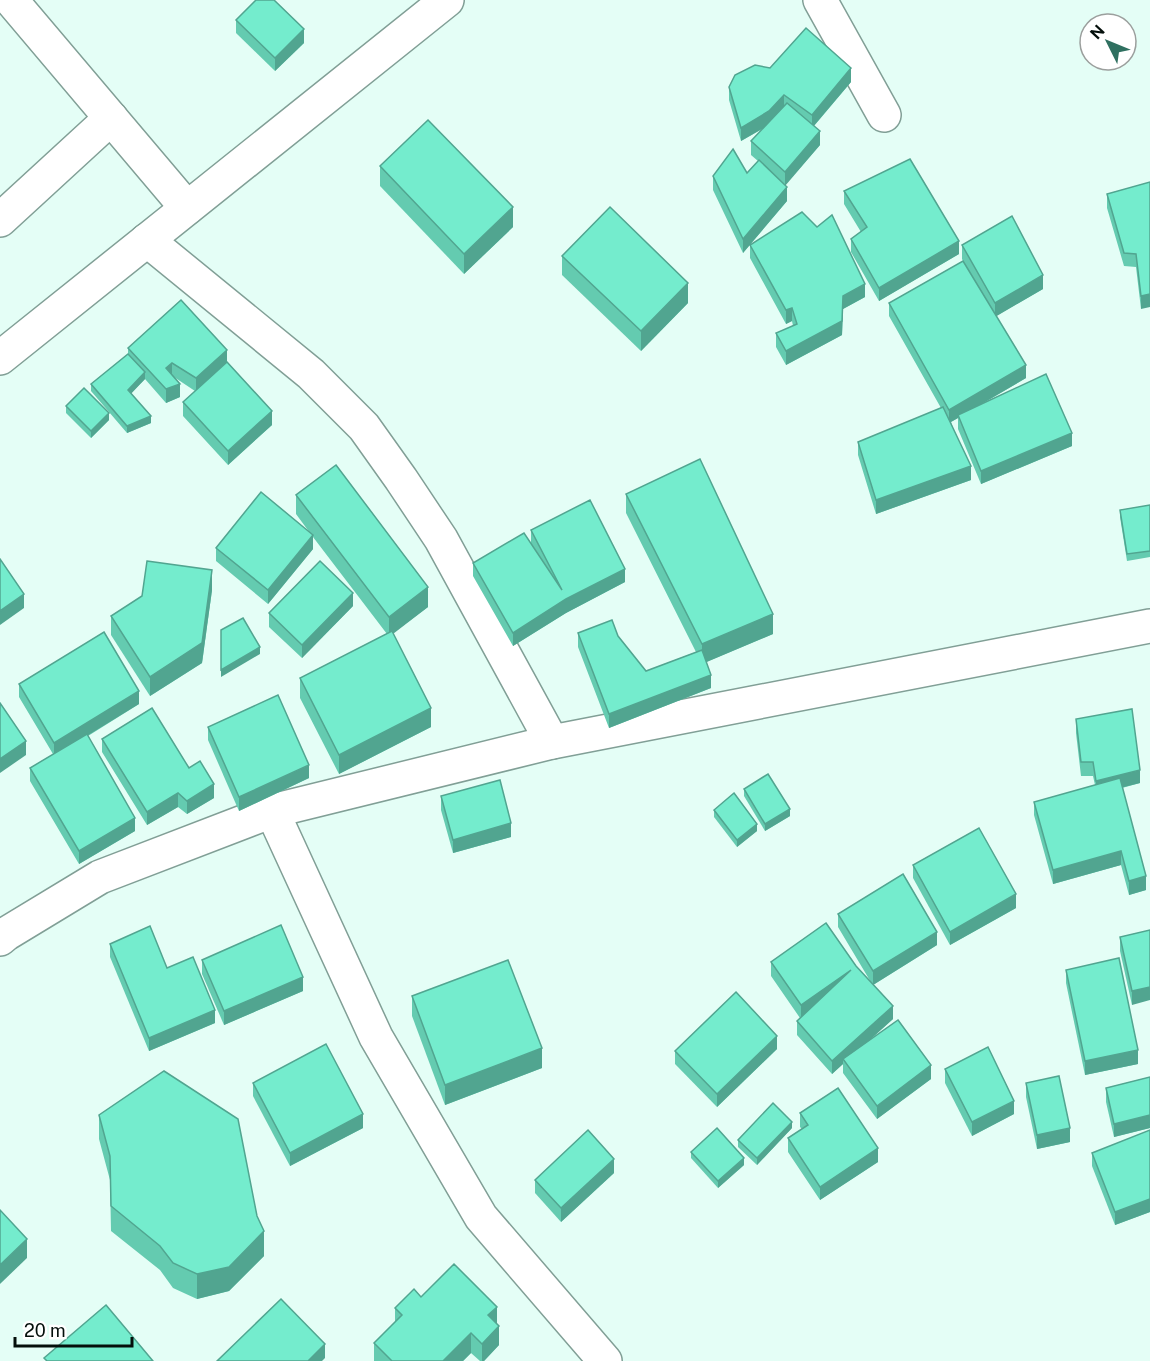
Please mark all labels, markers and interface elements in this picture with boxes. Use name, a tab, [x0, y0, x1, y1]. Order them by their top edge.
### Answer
north arrow	[1078, 12, 1138, 72]
text: N	[1086, 21, 1109, 43]
scale bar	[15, 1310, 132, 1348]
text: 20 m	[24, 1320, 66, 1341]

